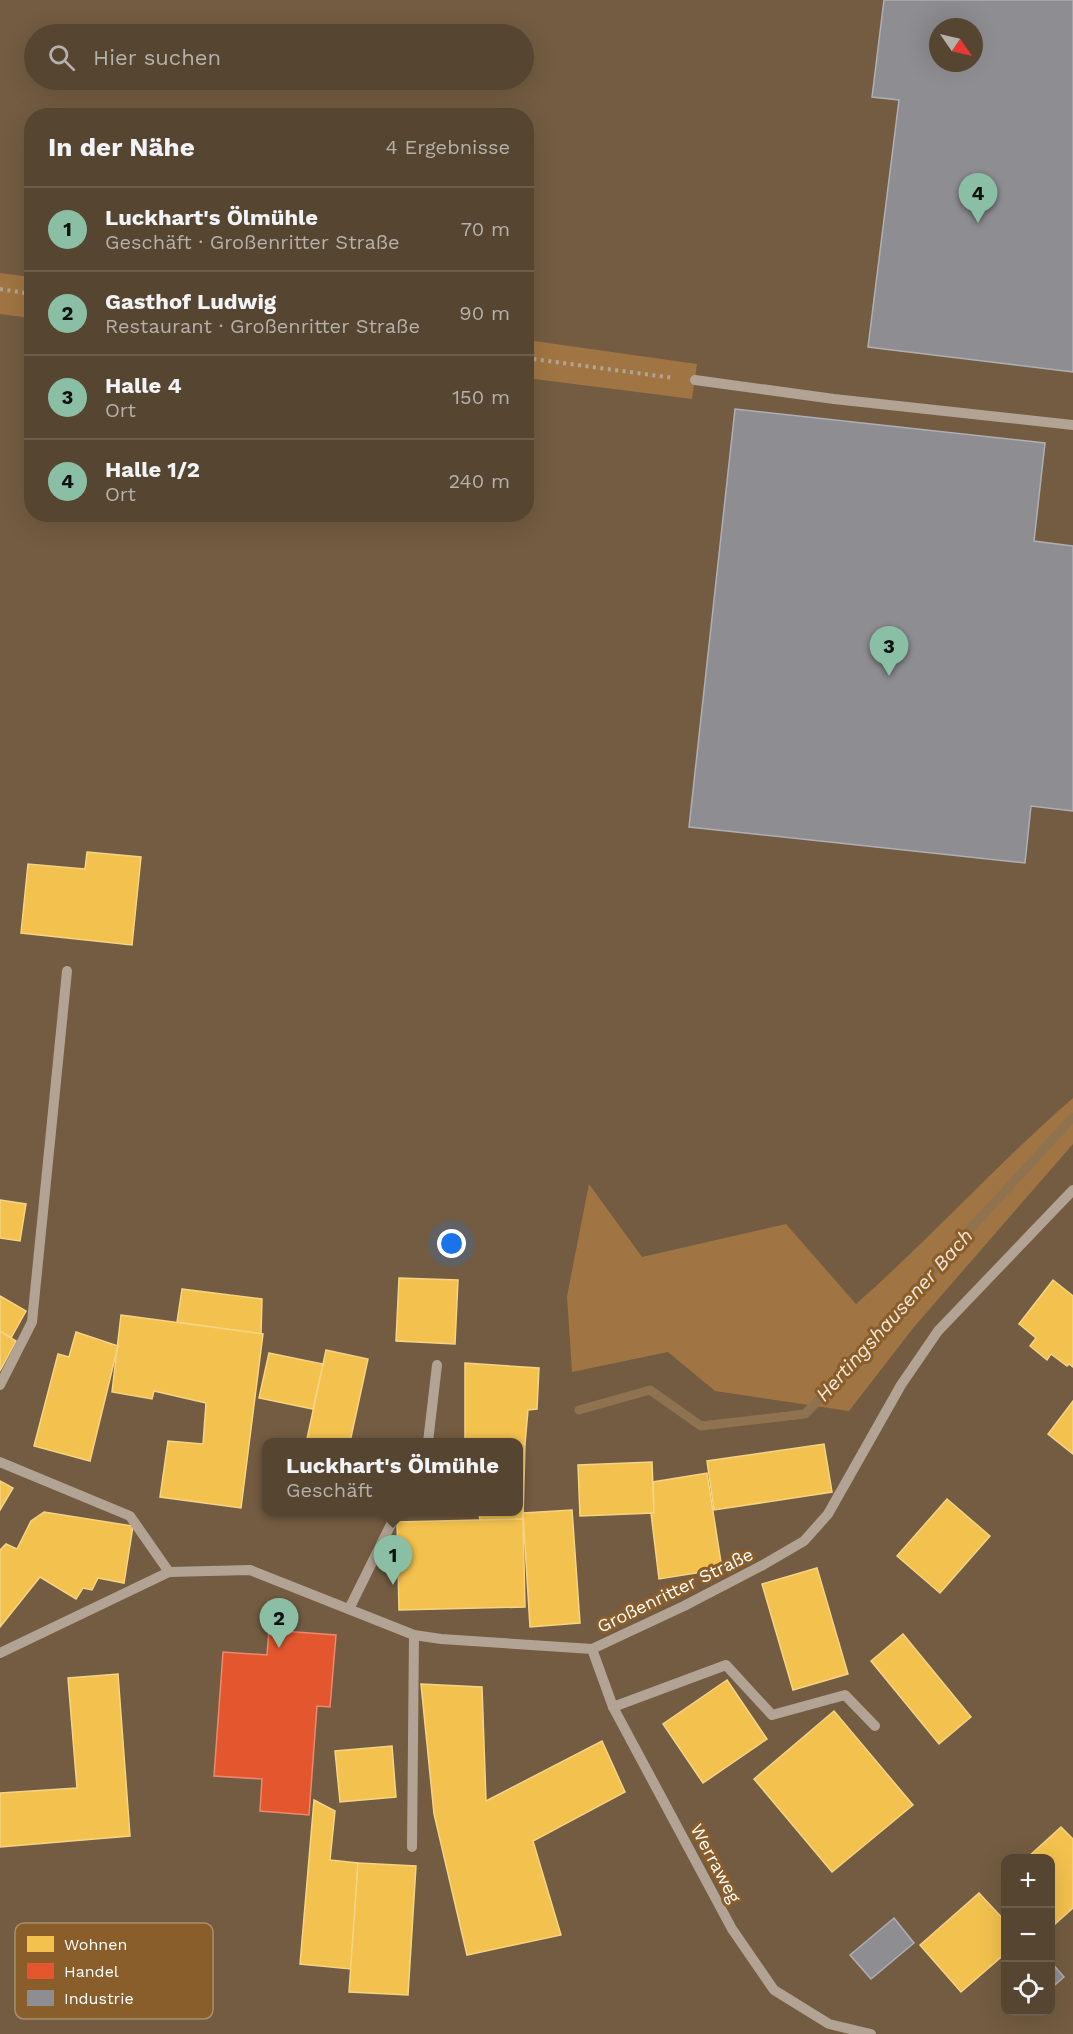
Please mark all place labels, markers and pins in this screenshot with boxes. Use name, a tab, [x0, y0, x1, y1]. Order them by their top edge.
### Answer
pin: 4	[958, 174, 998, 223]
pin: 3	[870, 626, 908, 676]
pin: 1	[374, 1536, 412, 1585]
pin: 2	[260, 1598, 298, 1648]

